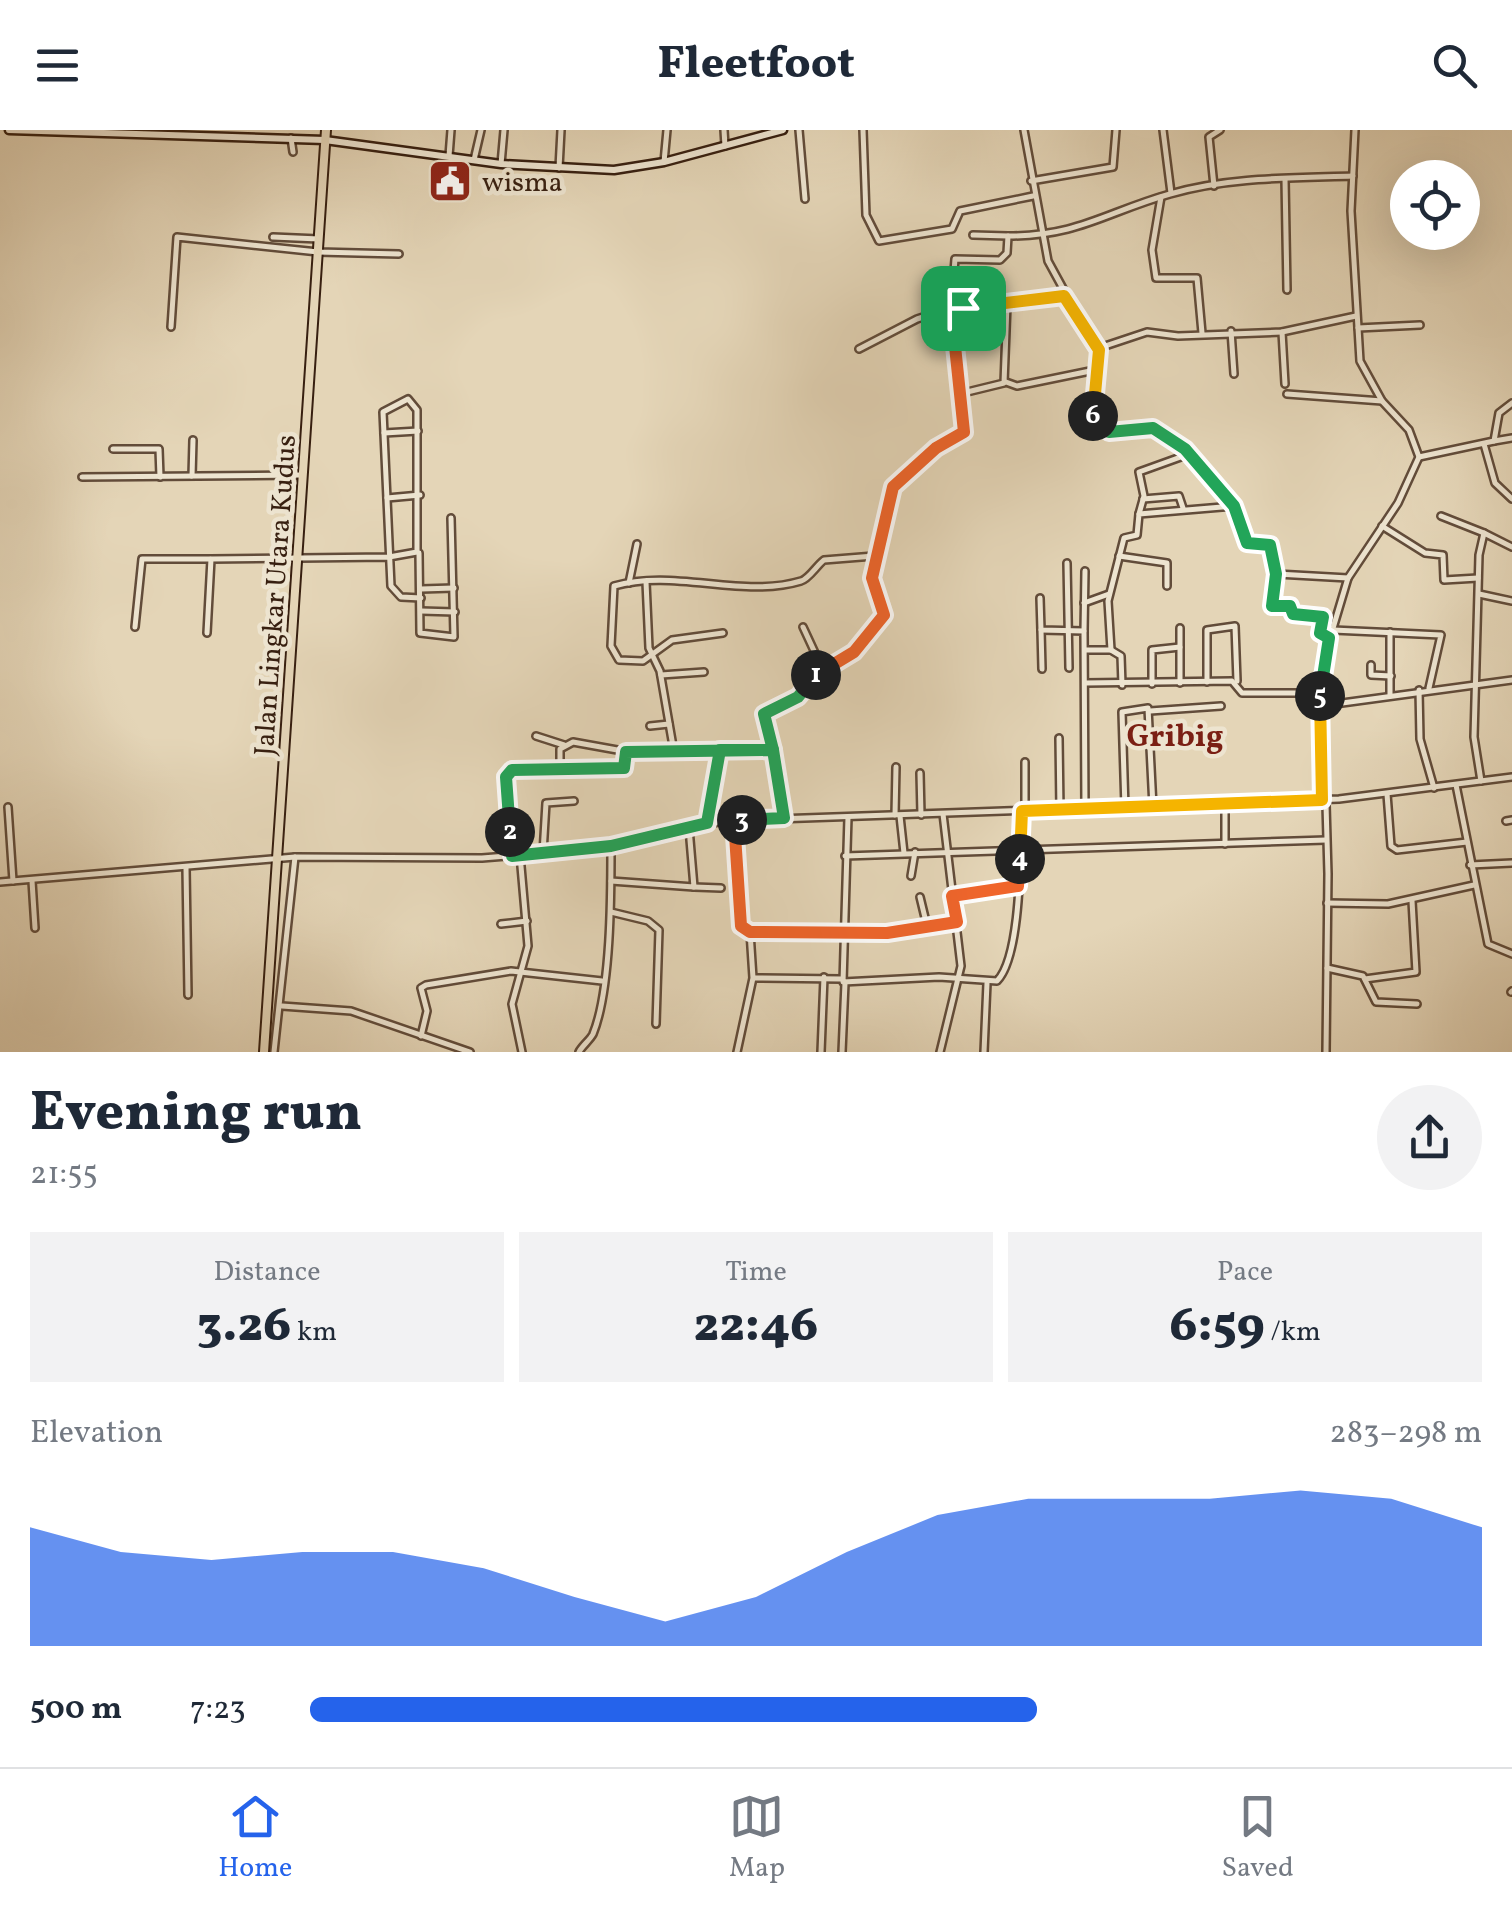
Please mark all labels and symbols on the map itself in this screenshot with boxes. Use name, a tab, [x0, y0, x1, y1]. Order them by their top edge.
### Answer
public building icon: wisma	[427, 158, 473, 204]
place label: wisma	[482, 164, 563, 203]
pin	[921, 266, 1006, 351]
pin: 6	[1068, 391, 1118, 441]
street label: Jalan Lingkar Utara Kudus	[246, 433, 307, 757]
pin: 1	[791, 650, 841, 700]
pin: 5	[1295, 671, 1345, 721]
district label: Gribig	[1126, 716, 1224, 760]
pin: 3	[717, 795, 767, 845]
pin: 2	[485, 807, 535, 857]
pin: 4	[995, 834, 1045, 884]

